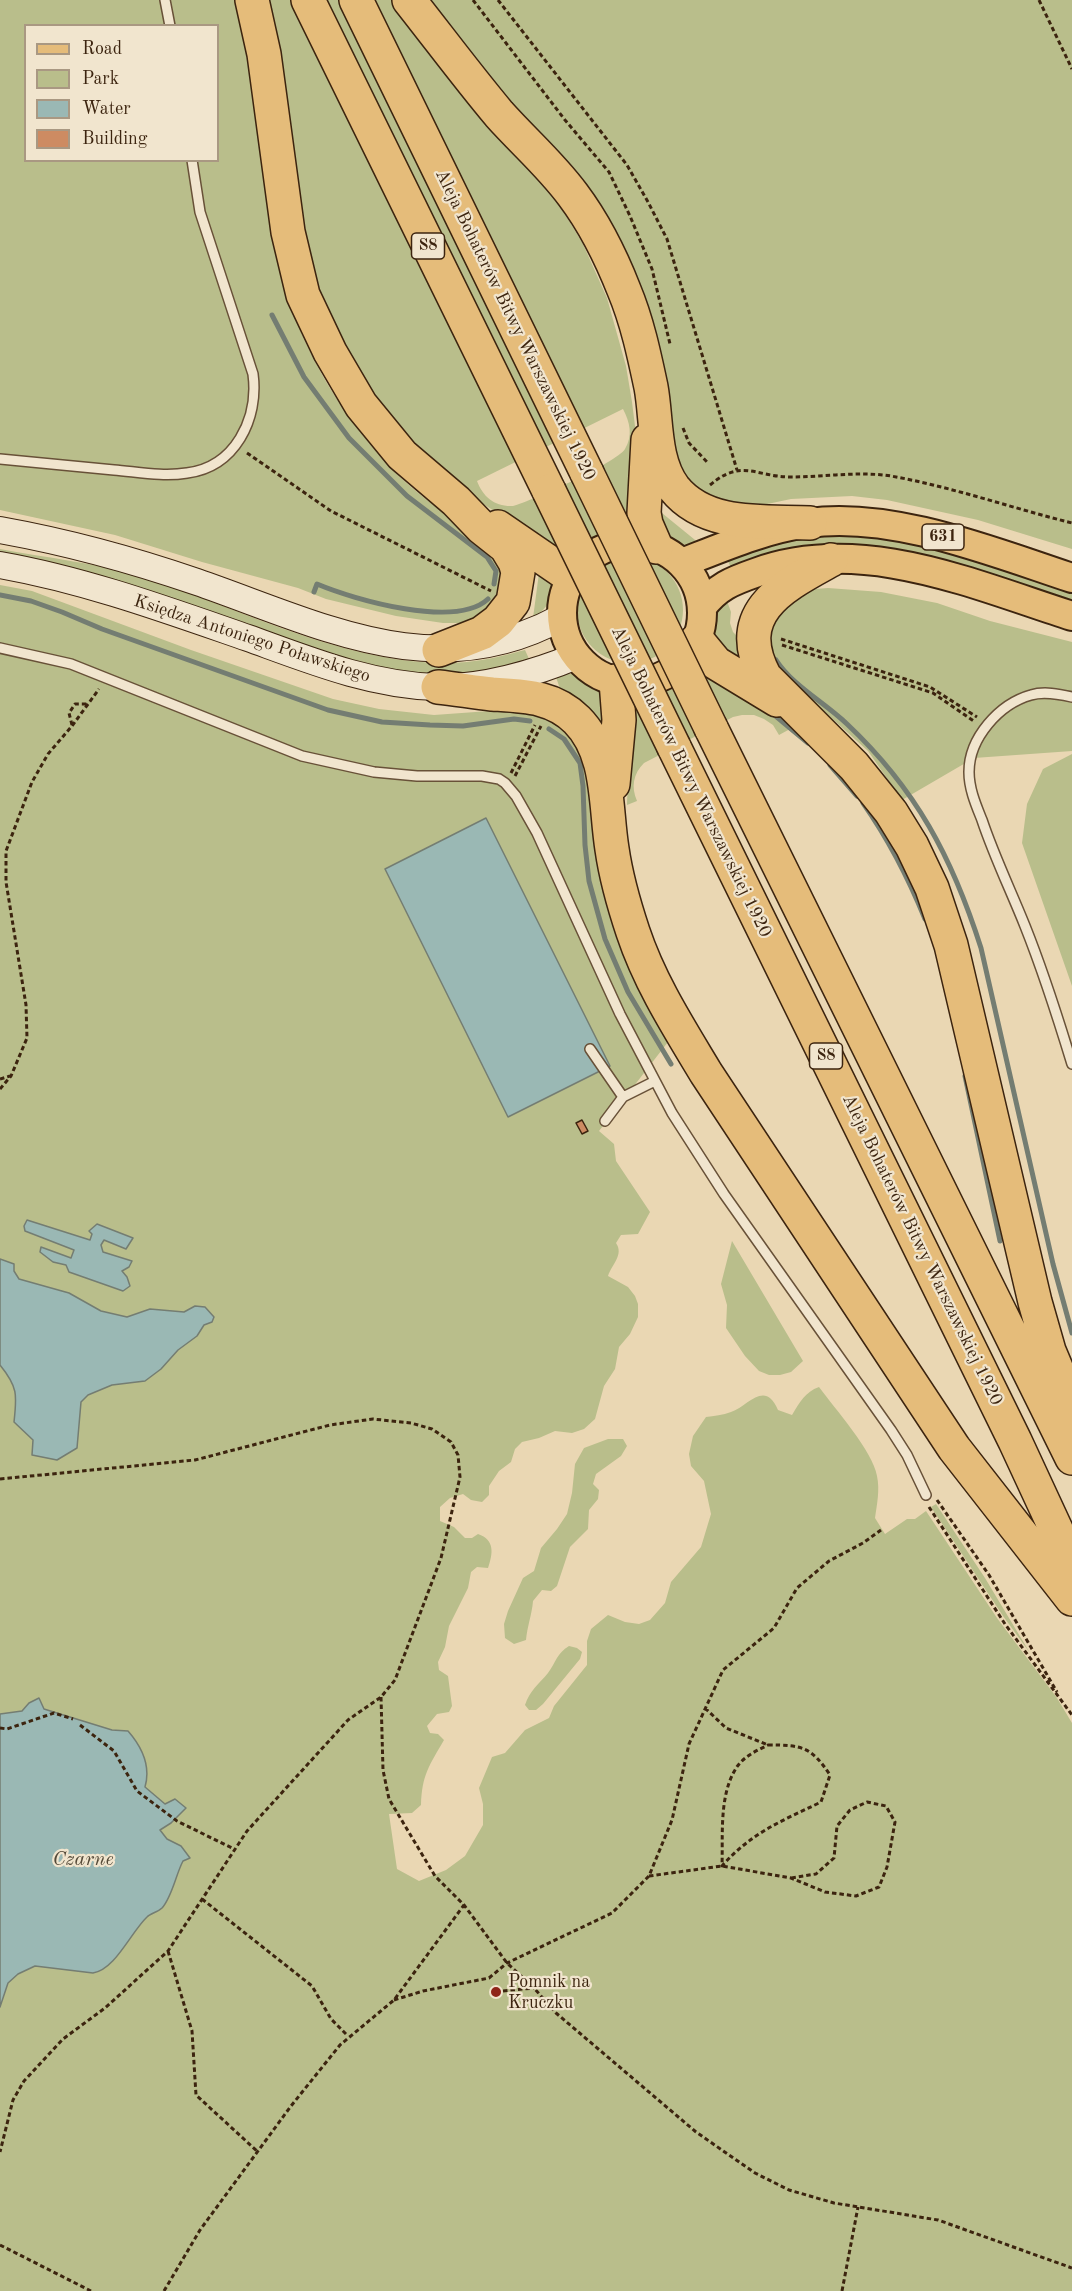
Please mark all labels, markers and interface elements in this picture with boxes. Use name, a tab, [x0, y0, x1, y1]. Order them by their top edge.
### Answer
legend	[24, 24, 219, 162]
text: Road	[82, 40, 122, 58]
text: Park	[82, 70, 119, 88]
text: Water	[82, 100, 131, 118]
text: Building	[82, 130, 147, 148]
street label: Aleja Bohaterów Bitwy Warszawskiej 1920	[430, 166, 600, 484]
road number: S8	[412, 233, 444, 259]
road number: 631	[922, 524, 964, 550]
street label: Księdza Antoniego Poławskiego	[131, 590, 373, 688]
street label: Aleja Bohaterów Bitwy Warszawskiej 1920	[606, 623, 776, 941]
road number: S8	[810, 1043, 842, 1069]
street label: Aleja Bohaterów Bitwy Warszawskiej 1920	[837, 1091, 1007, 1409]
water label: Czarne	[52, 1848, 114, 1872]
place label: Pomnik na Kruczku	[508, 1971, 590, 2014]
marker: Pomnik na Kruczku	[489, 1985, 503, 1999]

